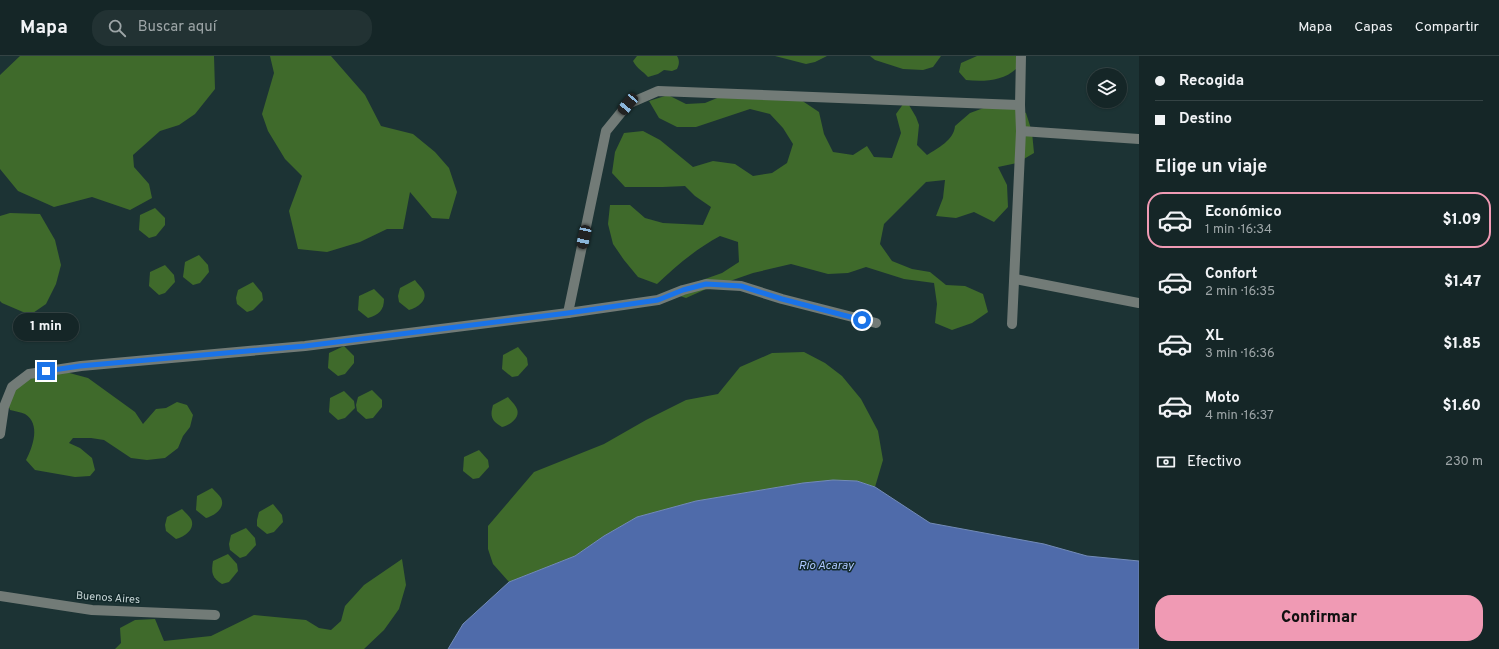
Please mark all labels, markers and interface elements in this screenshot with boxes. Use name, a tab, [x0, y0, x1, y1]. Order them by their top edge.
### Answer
search box	[92, 10, 372, 46]
text: Mapa	[20, 16, 68, 40]
icon: search	[106, 17, 128, 39]
text: Buscar aquí	[138, 18, 217, 37]
text: Mapa	[1298, 19, 1332, 36]
text: Capas	[1354, 19, 1393, 36]
text: Compartir	[1415, 19, 1479, 36]
map controls	[1087, 68, 1127, 108]
button: layers	[1087, 68, 1127, 108]
text: Recogida	[1179, 72, 1244, 91]
car	[616, 91, 640, 117]
text: Destino	[1179, 110, 1232, 129]
text: Elige un viaje	[1155, 156, 1267, 179]
icon: car	[1157, 202, 1193, 238]
text: Económico	[1205, 203, 1282, 222]
text: $1.09	[1443, 211, 1481, 230]
text: 1 min · 16:34	[1205, 222, 1272, 238]
car	[576, 224, 592, 250]
icon: car	[1157, 264, 1193, 300]
text: Confort	[1205, 265, 1257, 284]
text: $1.47	[1444, 273, 1481, 292]
text: 2 min · 16:35	[1205, 284, 1275, 300]
route start	[853, 311, 871, 329]
callout: 1 min	[13, 313, 79, 341]
text: 1 min	[30, 319, 62, 335]
icon: car	[1157, 326, 1193, 362]
text: XL	[1205, 327, 1223, 346]
text: $1.85	[1443, 335, 1481, 354]
text: 3 min · 16:36	[1205, 346, 1275, 362]
route end	[37, 362, 55, 380]
icon: car	[1157, 388, 1193, 424]
text: Moto	[1205, 389, 1240, 408]
text: $1.60	[1443, 397, 1481, 416]
text: 4 min · 16:37	[1205, 408, 1274, 424]
icon: cash	[1155, 451, 1177, 473]
text: Efectivo	[1187, 453, 1241, 472]
text: 230 m	[1445, 454, 1483, 470]
water label: Río Acaray	[798, 558, 854, 574]
street label: Buenos Aires	[75, 589, 140, 607]
button: Confirmar	[1155, 595, 1483, 641]

